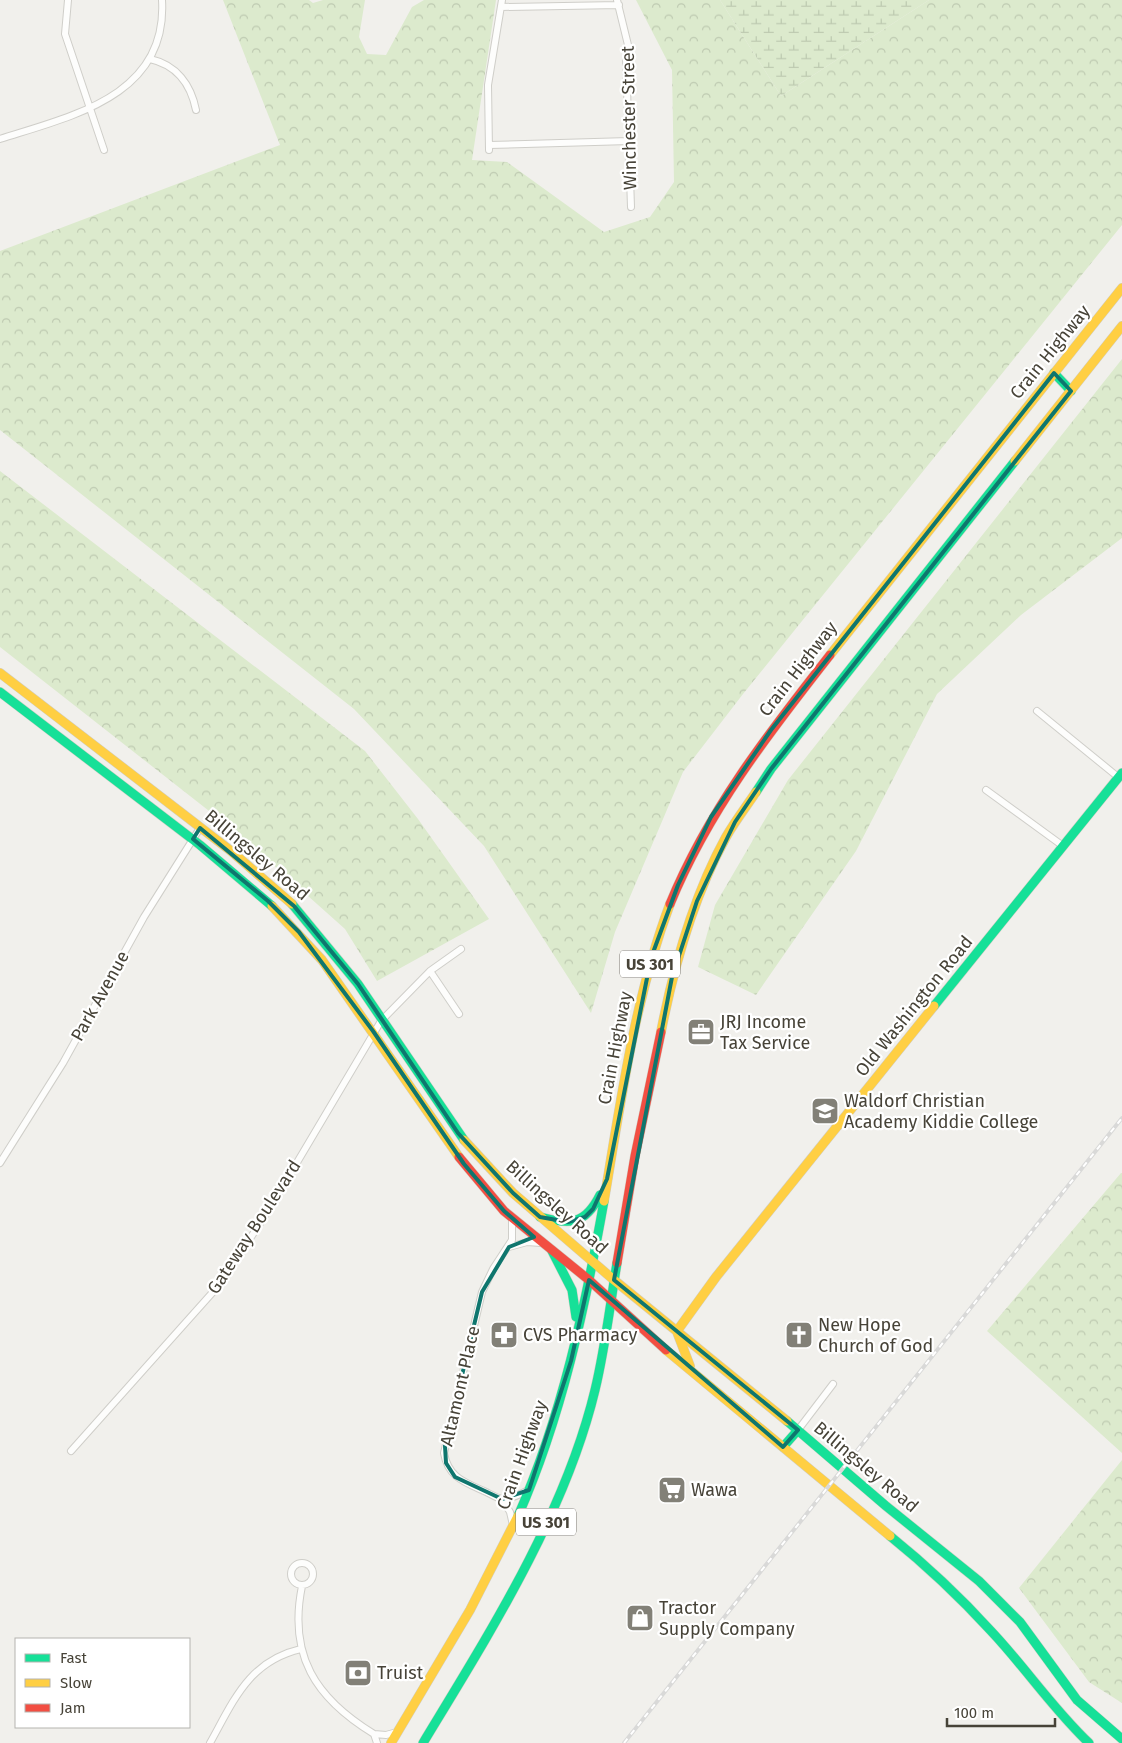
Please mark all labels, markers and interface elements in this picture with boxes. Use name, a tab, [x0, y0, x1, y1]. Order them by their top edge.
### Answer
street label: Winchester Street	[617, 45, 641, 190]
street label: Crain Highway	[1005, 300, 1095, 403]
street label: Crain Highway	[754, 617, 842, 721]
street label: Billingsley Road	[200, 805, 314, 905]
street label: Old Washington Road	[851, 931, 977, 1081]
street label: Park Avenue	[66, 947, 134, 1045]
road number: US 301	[620, 951, 680, 978]
street label: Crain Highway	[593, 990, 637, 1106]
place label: JRJ Income Tax Service	[720, 1011, 810, 1054]
office icon: JRJ Income Tax Service	[686, 1017, 716, 1047]
place label: Waldorf Christian Academy Kiddie College	[844, 1090, 1038, 1133]
school or university icon: Waldorf Christian Academy Kiddie College	[810, 1096, 840, 1126]
street label: Billingsley Road	[501, 1155, 613, 1259]
street label: Gateway Boulevard	[202, 1156, 306, 1298]
place label: New Hope Church of God	[818, 1314, 933, 1357]
pharmacy icon: CVS Pharmacy	[489, 1320, 519, 1350]
church icon: New Hope Church of God	[784, 1320, 814, 1350]
street label: Altamont Place	[435, 1324, 485, 1448]
place label: CVS Pharmacy	[523, 1324, 638, 1346]
street label: Crain Highway	[492, 1397, 552, 1513]
street label: Billingsley Road	[809, 1417, 923, 1517]
supermarket icon: Wawa	[657, 1475, 687, 1505]
place label: Wawa	[691, 1479, 738, 1501]
road number: US 301	[516, 1508, 576, 1535]
place label: Tractor Supply Company	[659, 1597, 795, 1640]
shop icon: Tractor Supply Company	[625, 1603, 655, 1633]
legend	[15, 1638, 190, 1728]
text: Fast	[60, 1649, 87, 1667]
bank icon: Truist	[343, 1658, 373, 1688]
place label: Truist	[377, 1662, 424, 1684]
text: Slow	[60, 1674, 92, 1692]
scale bar	[947, 1696, 1054, 1728]
text: Jam	[60, 1699, 86, 1717]
text: 100 m	[954, 1704, 994, 1722]

